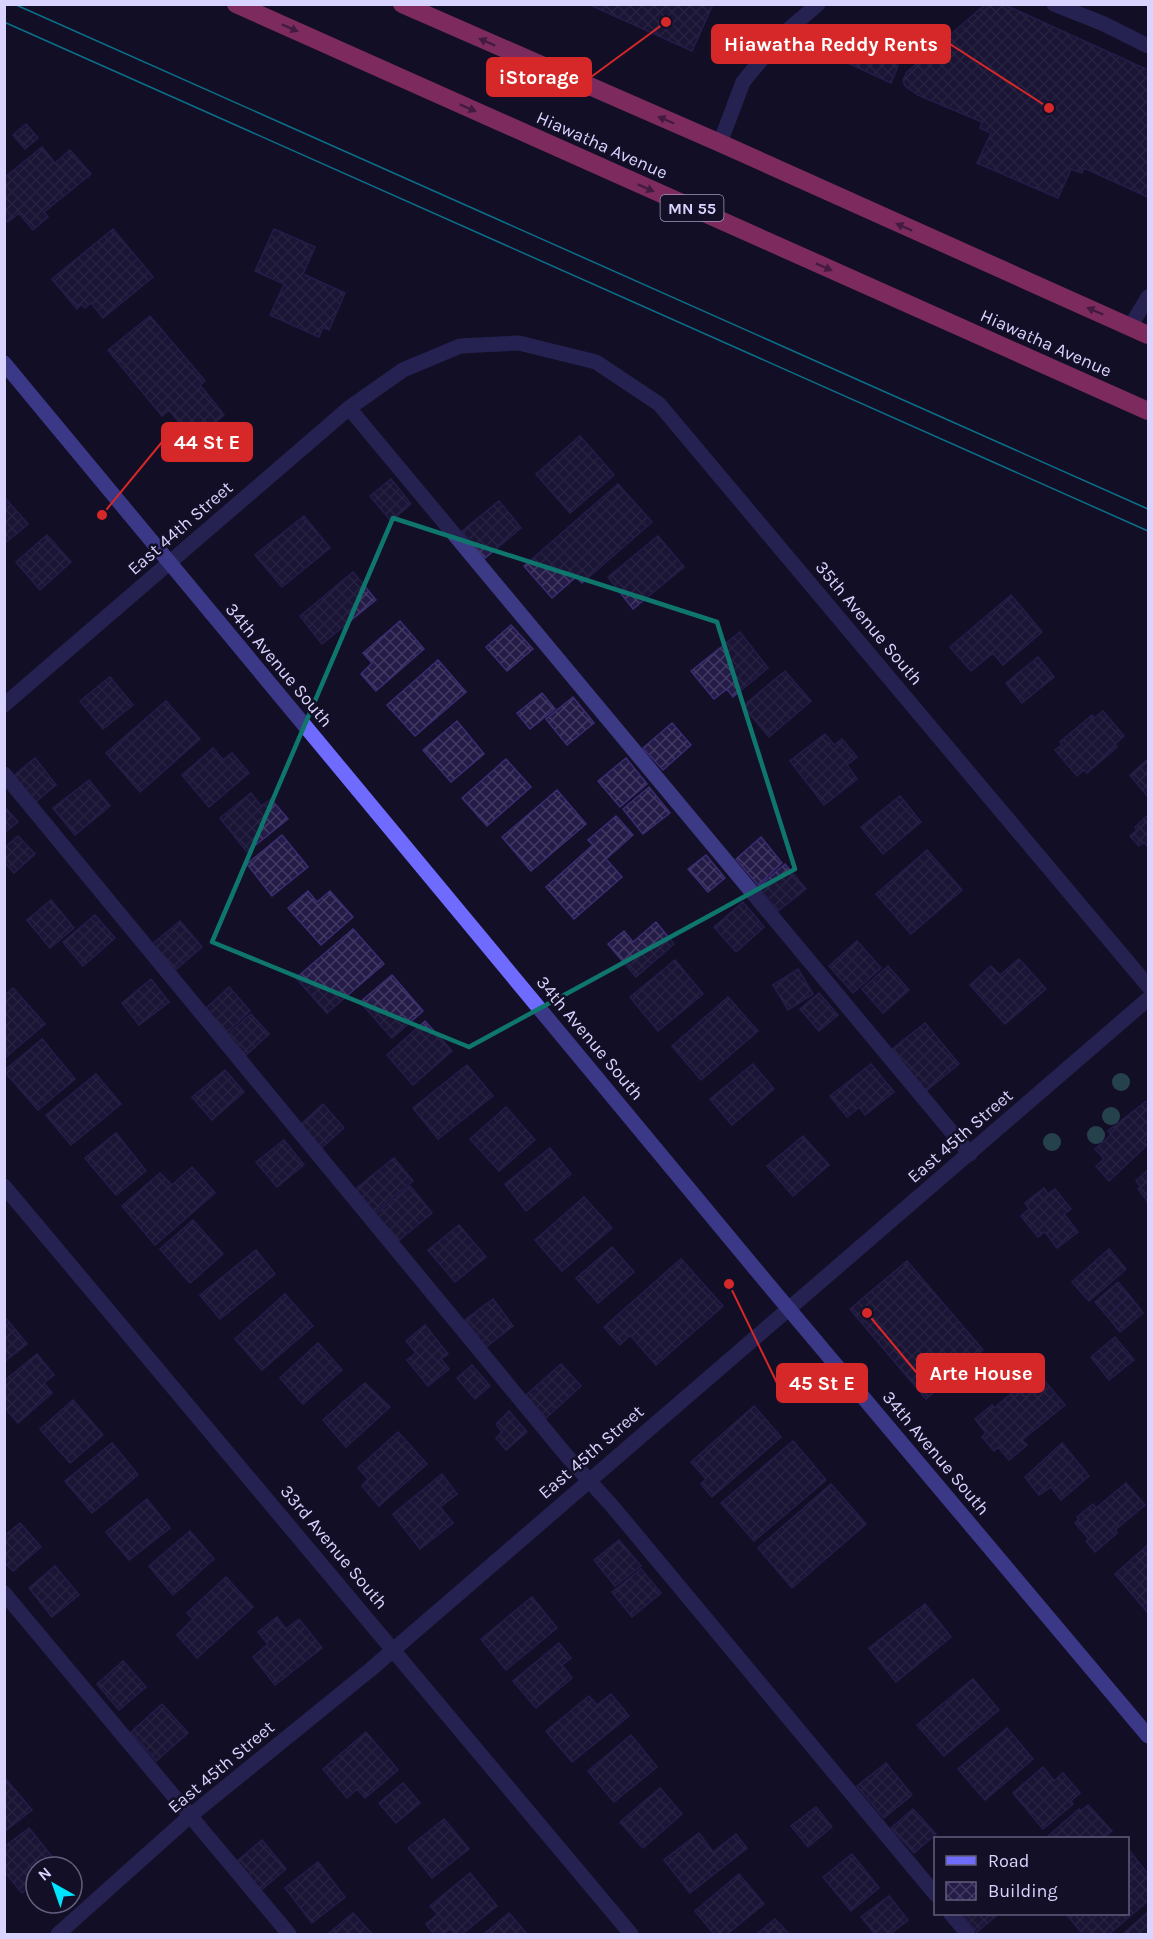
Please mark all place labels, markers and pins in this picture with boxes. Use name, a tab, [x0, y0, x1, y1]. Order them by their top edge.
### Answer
callout: Hiawatha Reddy Rents	[712, 25, 950, 63]
callout: iStorage	[487, 58, 591, 96]
callout: 44 St E	[162, 423, 252, 461]
callout: Arte House	[917, 1354, 1044, 1392]
callout: 45 St E	[777, 1364, 867, 1402]

